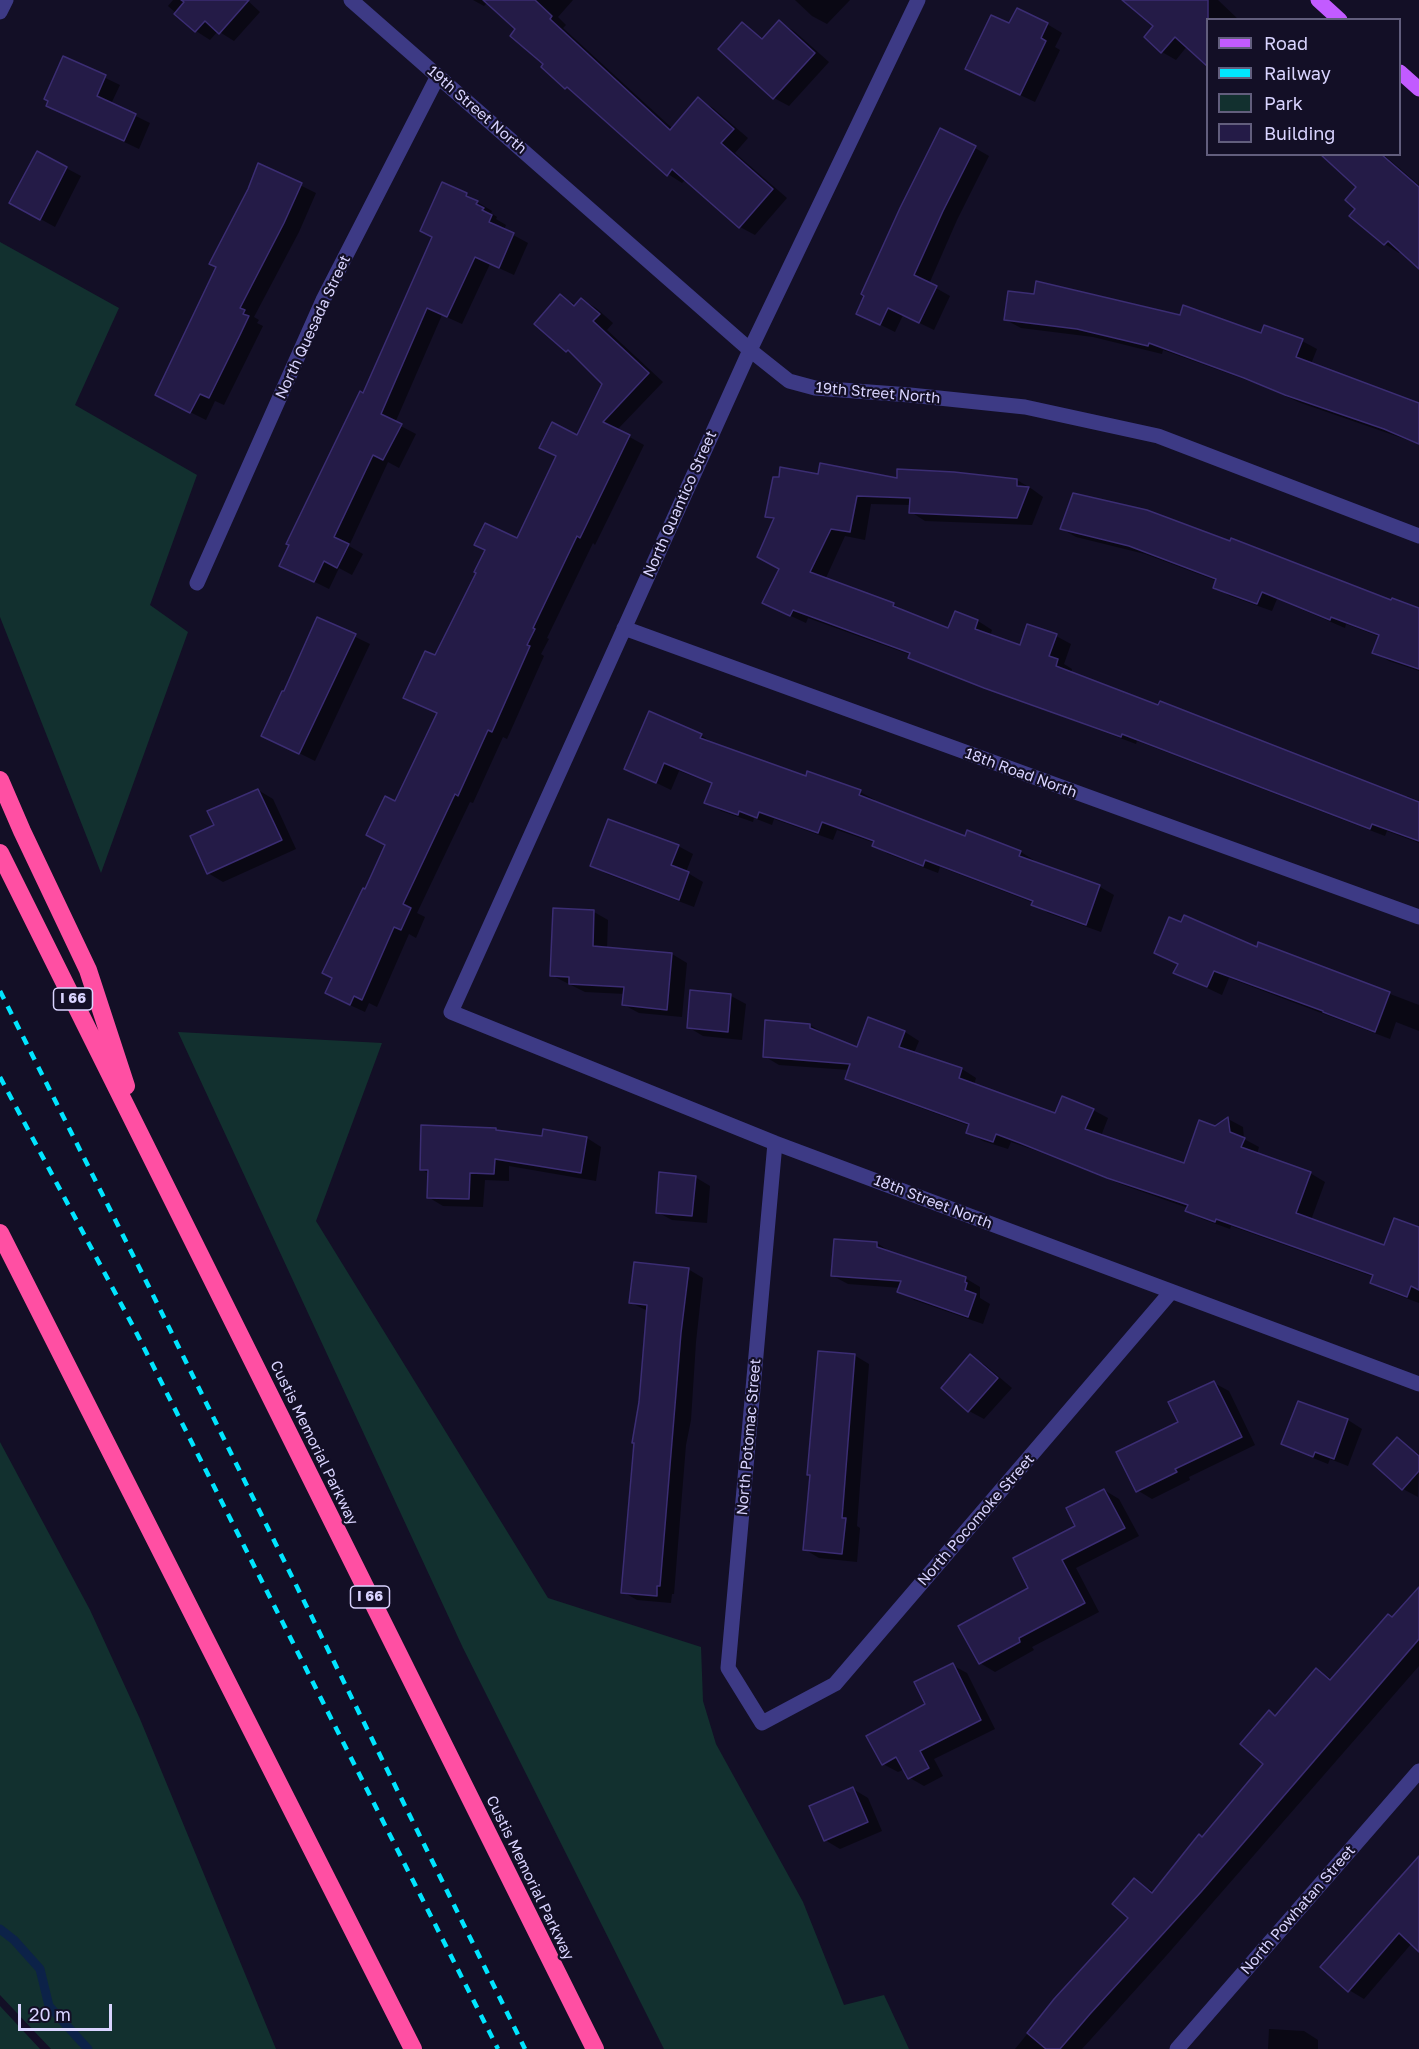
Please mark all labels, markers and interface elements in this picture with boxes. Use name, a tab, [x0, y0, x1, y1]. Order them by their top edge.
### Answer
legend	[1206, 18, 1401, 156]
text: Road	[1264, 32, 1308, 54]
street label: 19th Street North	[424, 62, 530, 158]
text: Railway	[1264, 62, 1331, 84]
text: Park	[1264, 92, 1303, 114]
text: Building	[1264, 122, 1335, 144]
street label: North Quesada Street	[272, 252, 354, 402]
street label: 19th Street North	[815, 379, 941, 407]
street label: North Quantico Street	[640, 428, 720, 580]
street label: 18th Road North	[963, 744, 1079, 802]
road number: I 66	[54, 988, 92, 1010]
street label: 18th Street North	[871, 1171, 995, 1233]
street label: Custis Memorial Parkway	[266, 1358, 362, 1528]
street label: North Potomac Street	[733, 1358, 765, 1516]
street label: North Pocomoke Street	[914, 1450, 1038, 1590]
road number: I 66	[350, 1586, 389, 1608]
street label: Custis Memorial Parkway	[482, 1793, 578, 1963]
street label: North Powhatan Street	[1237, 1842, 1359, 1978]
scale bar	[21, 1992, 116, 2030]
text: 20 m	[29, 2003, 71, 2025]

